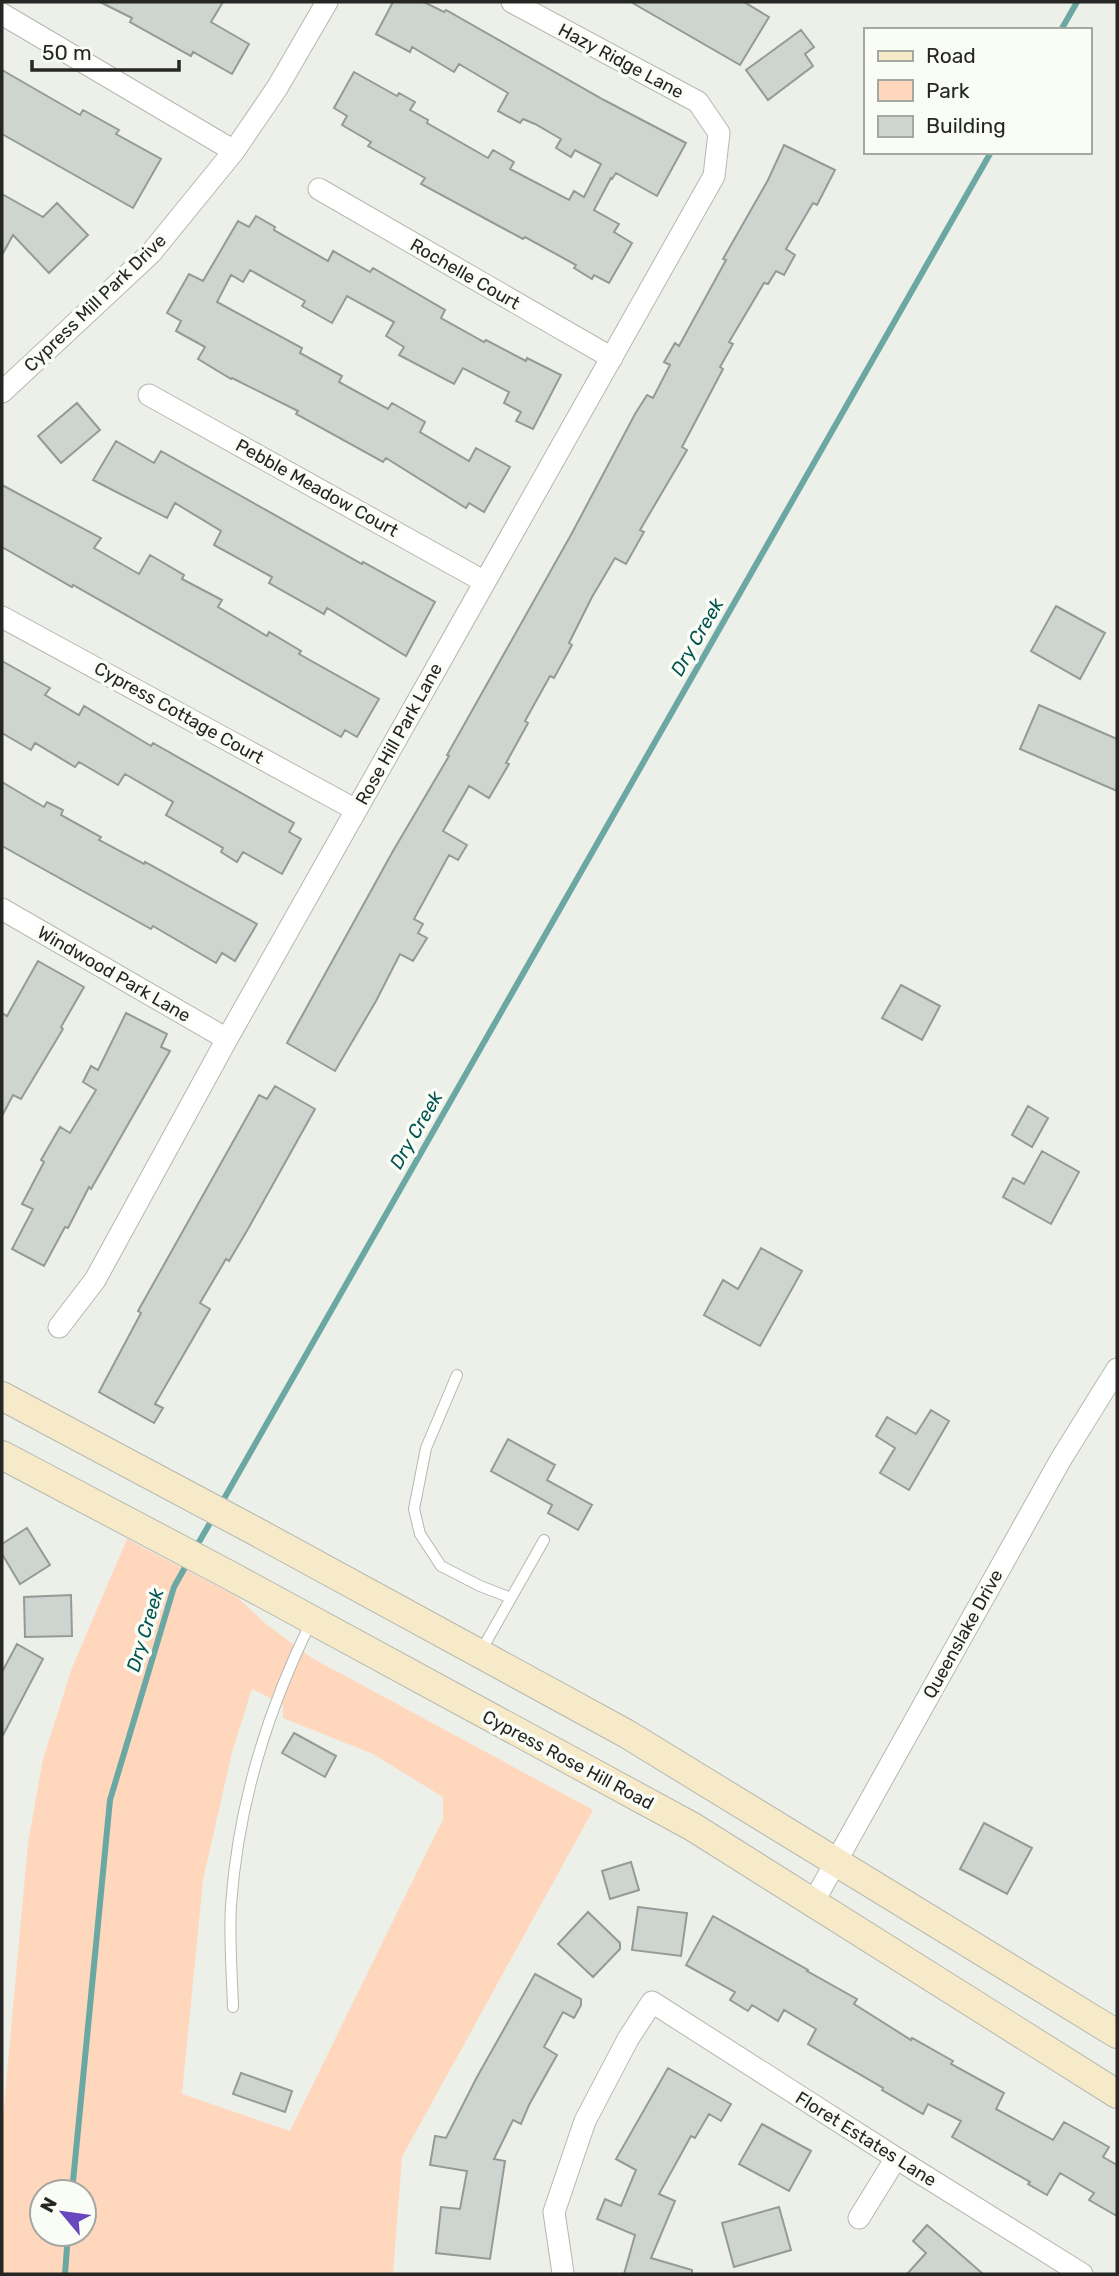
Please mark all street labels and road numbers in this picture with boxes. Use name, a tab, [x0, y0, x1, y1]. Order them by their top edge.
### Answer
street label: Hazy Ridge Lane	[554, 19, 688, 103]
street label: Cypress Mill Park Drive	[19, 229, 171, 377]
street label: Rochelle Court	[406, 234, 524, 314]
street label: Pebble Meadow Court	[232, 434, 402, 542]
street label: Cypress Cottage Court	[90, 657, 268, 769]
street label: Rose Hill Park Lane	[351, 659, 447, 809]
street label: Windwood Park Lane	[34, 921, 194, 1027]
street label: Queenslake Drive	[918, 1566, 1008, 1702]
street label: Cypress Rose Hill Road	[479, 1705, 657, 1815]
street label: Floret Estates Lane	[791, 2087, 941, 2191]

